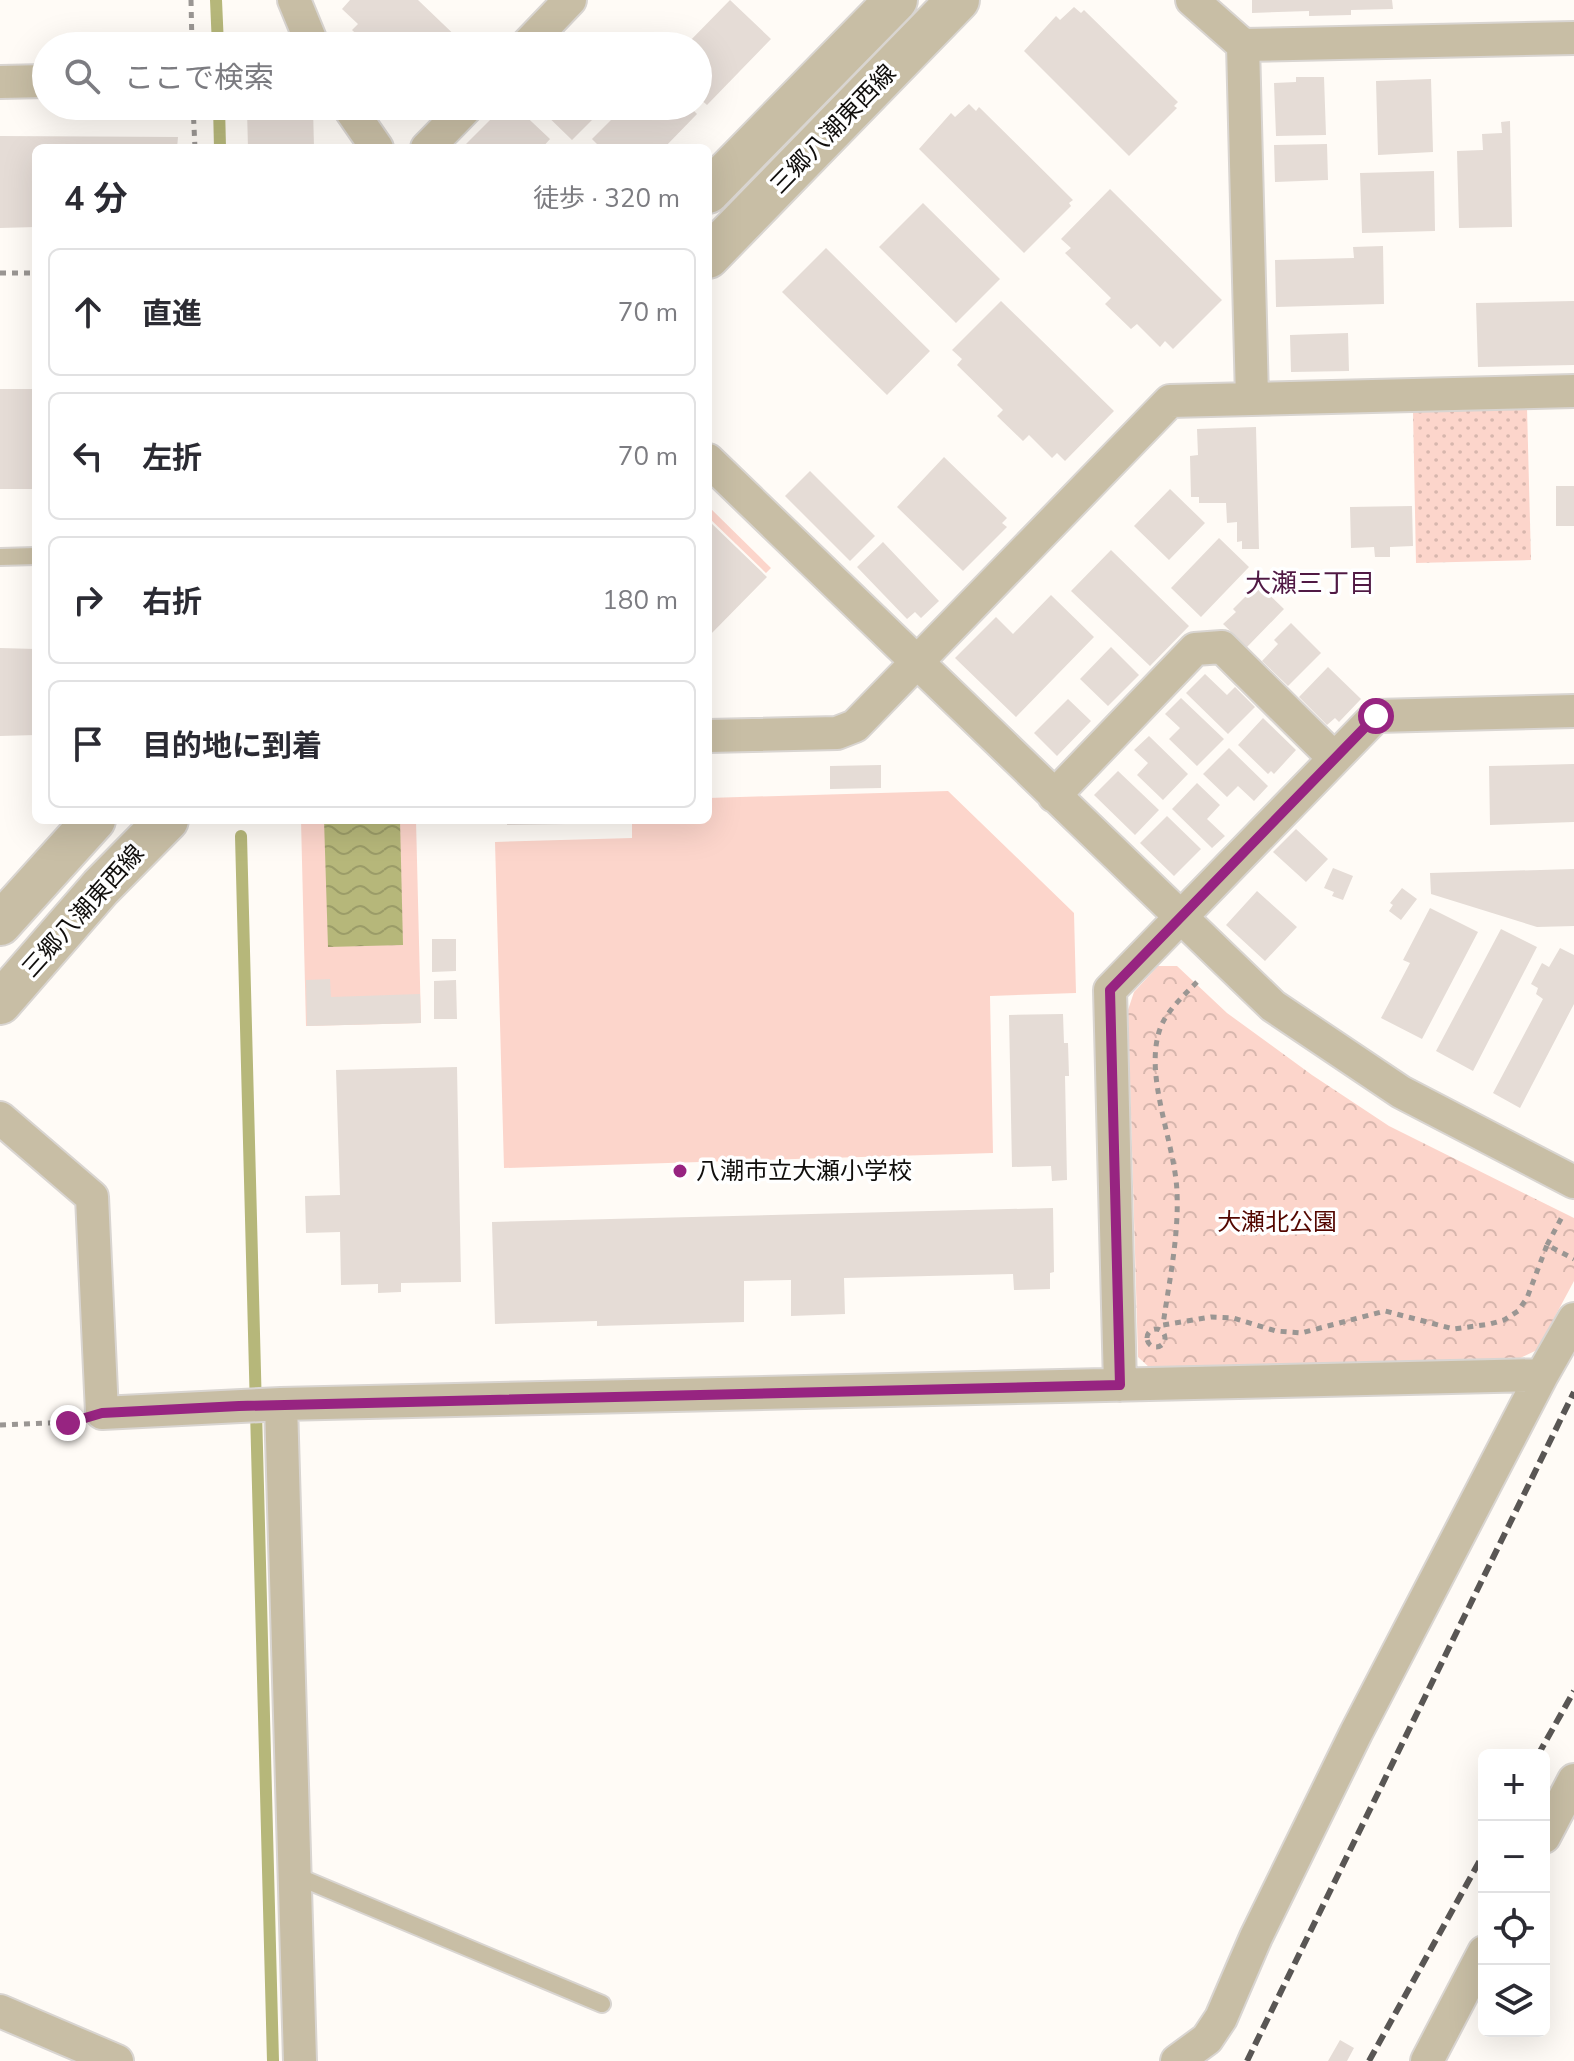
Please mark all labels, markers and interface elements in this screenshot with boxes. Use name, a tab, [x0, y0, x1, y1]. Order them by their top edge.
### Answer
search box	[32, 32, 712, 120]
icon: search	[60, 54, 104, 98]
street label: 三郷八潮東西線	[763, 57, 903, 201]
text: ここで検索	[124, 58, 274, 99]
text: 4 分	[64, 176, 128, 222]
text: 徒歩 · 320 m	[533, 181, 680, 216]
icon: ahead	[66, 290, 110, 334]
text: 直進	[142, 294, 202, 335]
text: 70 m	[618, 295, 678, 330]
icon: left	[66, 434, 110, 478]
text: 左折	[142, 438, 202, 479]
text: 70 m	[618, 439, 678, 474]
district label: 大瀬三丁目	[1245, 566, 1375, 601]
icon: right	[66, 578, 110, 622]
text: 右折	[142, 582, 202, 623]
text: 180 m	[602, 583, 678, 618]
route start	[1358, 698, 1394, 734]
icon: arrive	[66, 722, 110, 766]
text: 目的地に到着	[142, 726, 322, 767]
street label: 三郷八潮東西線	[15, 838, 151, 984]
place label: 八潮市立大瀬小学校	[696, 1155, 912, 1187]
marker: 八潮市立大瀬小学校	[671, 1162, 689, 1180]
park label: 大瀬北公園	[1217, 1206, 1337, 1238]
route end	[50, 1405, 86, 1441]
map controls	[1478, 1749, 1550, 2037]
button: +	[1478, 1749, 1550, 1821]
button: −	[1478, 1821, 1550, 1893]
button: locate	[1478, 1893, 1550, 1965]
button: layers	[1478, 1965, 1550, 2037]

